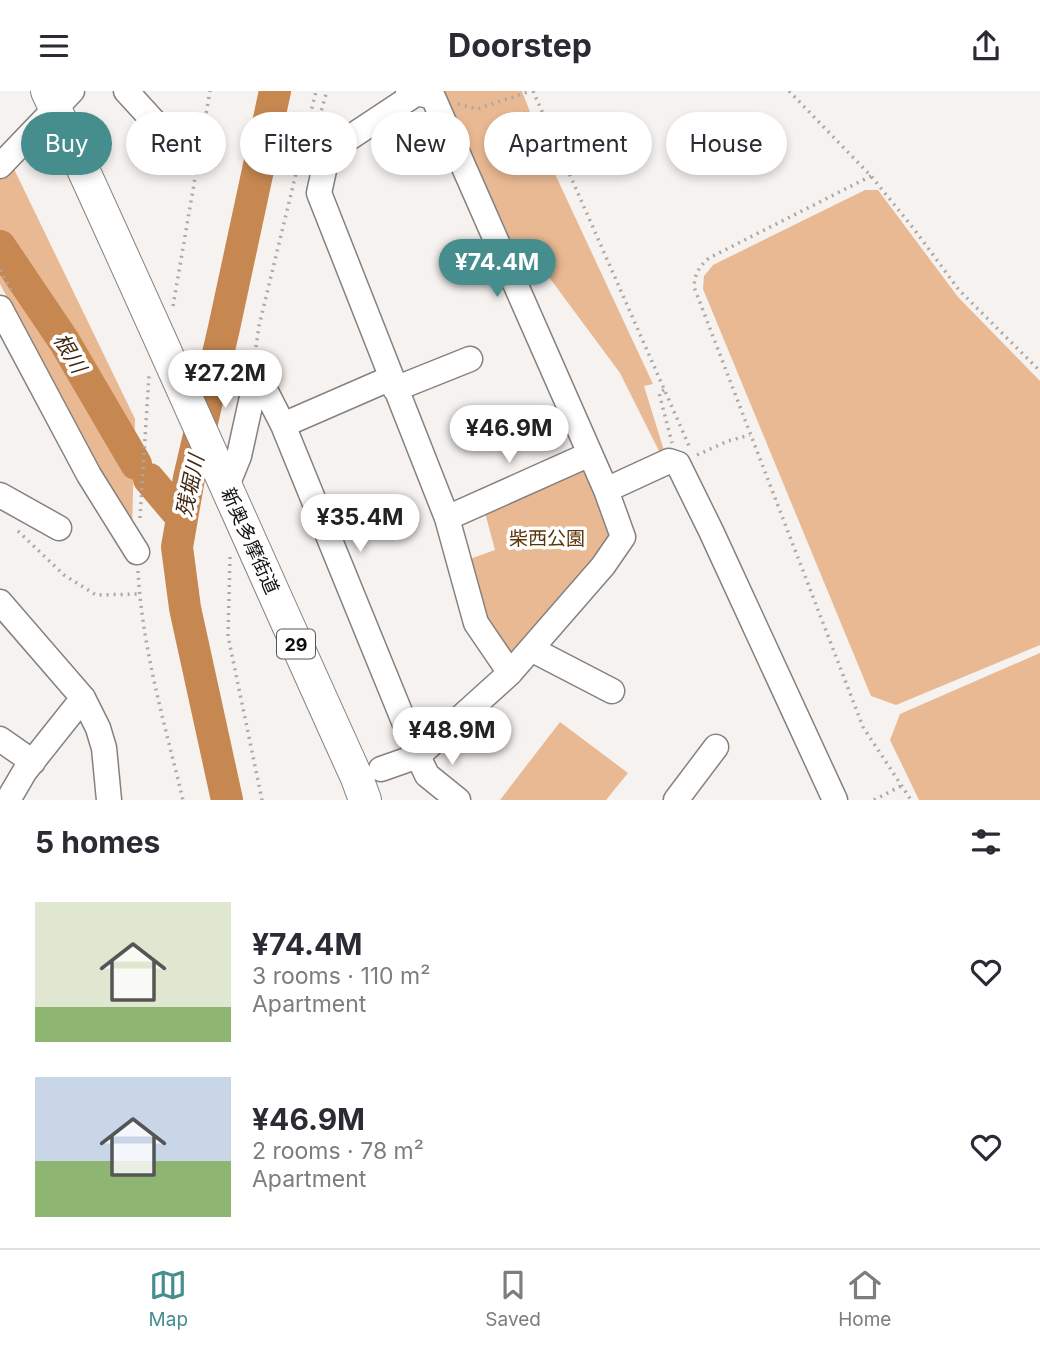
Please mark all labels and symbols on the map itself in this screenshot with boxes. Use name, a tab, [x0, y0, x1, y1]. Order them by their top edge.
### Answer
pin: ¥74.4M	[440, 239, 554, 299]
water label: 根川	[48, 329, 93, 379]
pin: ¥27.2M	[168, 351, 282, 410]
pin: ¥46.9M	[452, 405, 566, 465]
water label: 残堀川	[171, 451, 209, 519]
street label: 新奥多摩街道	[216, 484, 284, 598]
pin: ¥35.4M	[303, 495, 417, 554]
park label: 柴西公園	[509, 527, 585, 550]
road number: 29	[277, 629, 315, 659]
pin: ¥48.9M	[395, 707, 509, 767]

